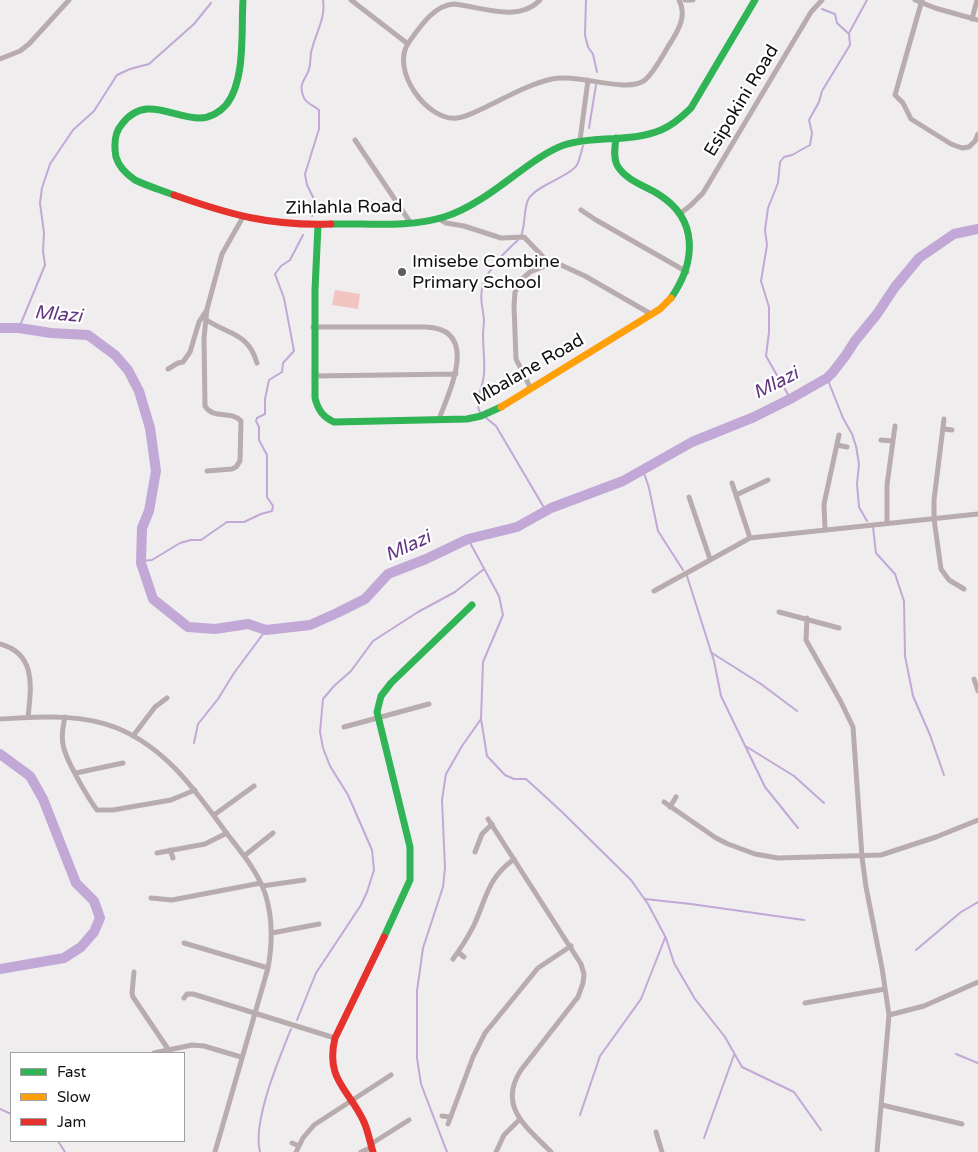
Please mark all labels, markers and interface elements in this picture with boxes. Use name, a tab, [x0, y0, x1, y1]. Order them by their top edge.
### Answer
street label: Esipokini Road	[700, 41, 784, 161]
street label: Zihlahla Road	[285, 196, 403, 220]
place label: Imisebe Combine Primary School	[412, 251, 560, 294]
marker: Imisebe Combine Primary School	[396, 266, 408, 278]
water label: Mlazi	[33, 302, 83, 328]
street label: Mbalane Road	[470, 330, 588, 410]
water label: Mlazi	[750, 363, 802, 405]
water label: Mlazi	[382, 527, 434, 567]
legend	[10, 1052, 185, 1142]
text: Fast	[57, 1063, 86, 1081]
text: Slow	[57, 1088, 91, 1106]
text: Jam	[57, 1113, 86, 1131]

